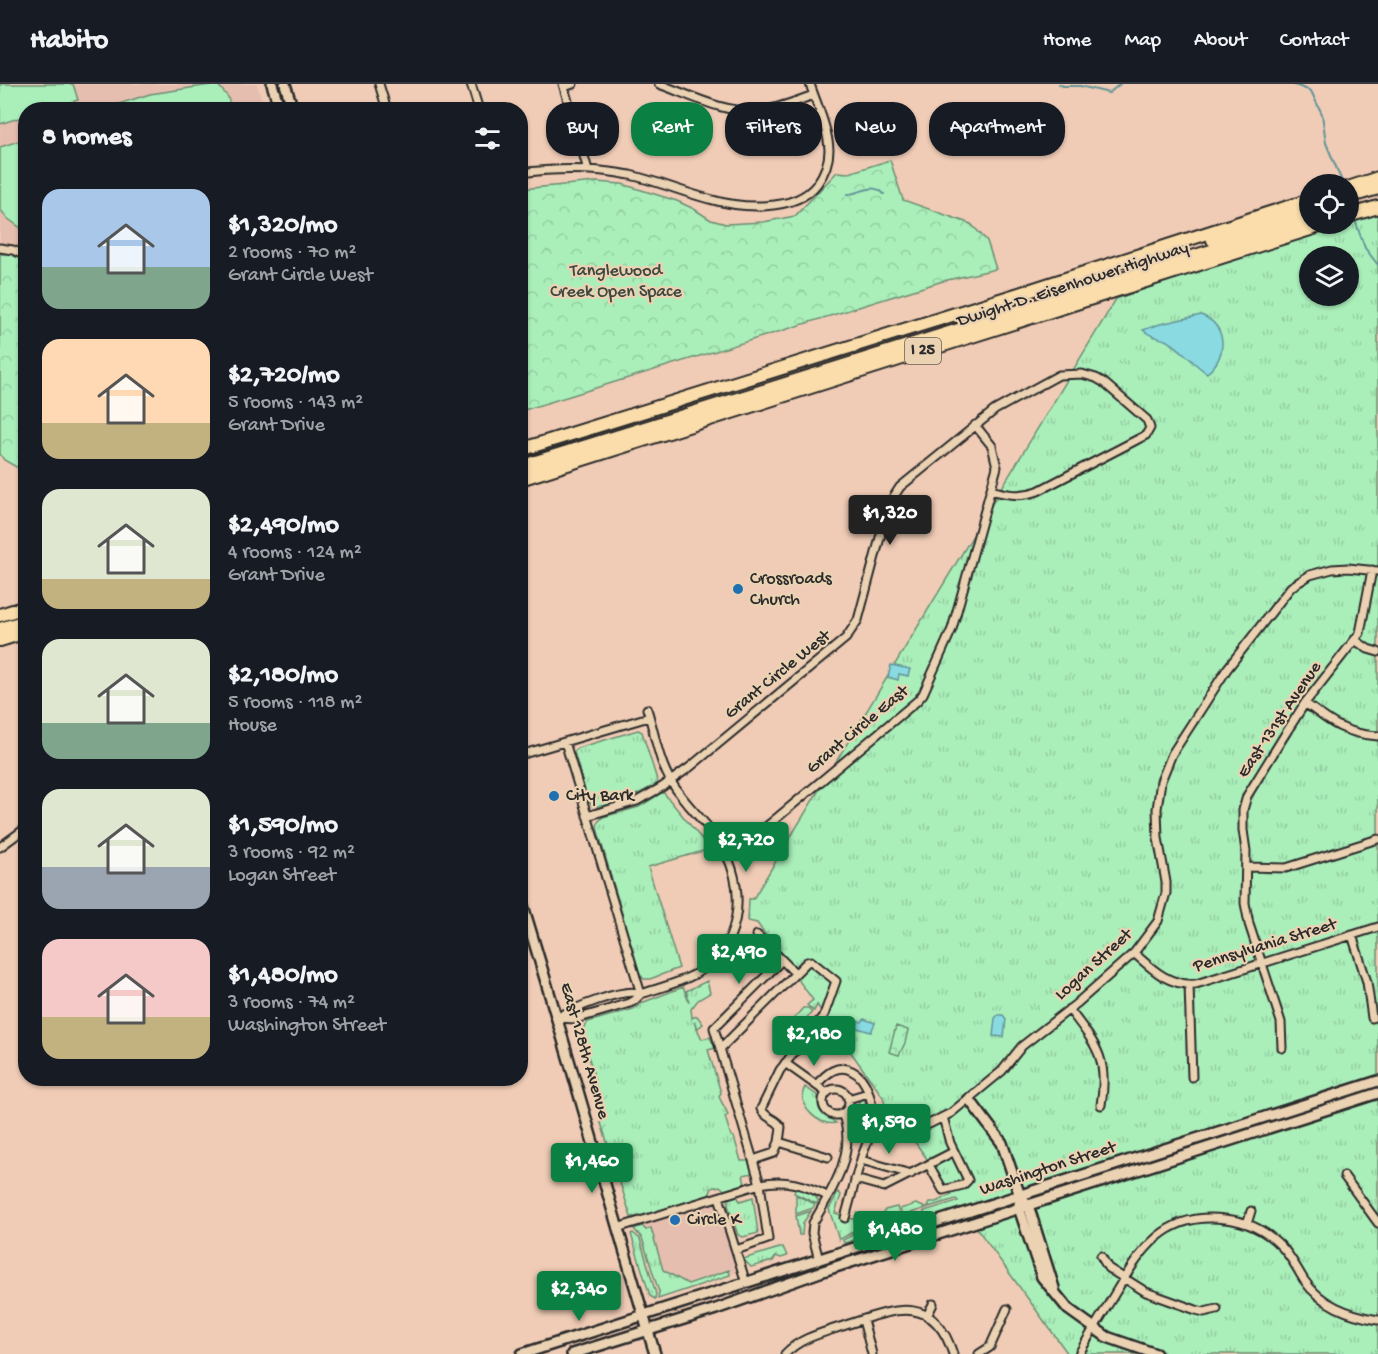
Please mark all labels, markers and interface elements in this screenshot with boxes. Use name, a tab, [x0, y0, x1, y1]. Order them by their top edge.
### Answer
text: Habito	[30, 25, 108, 58]
text: Home	[1043, 29, 1091, 54]
text: Map	[1124, 29, 1161, 54]
text: About	[1194, 29, 1247, 54]
text: Contact	[1280, 29, 1348, 54]
chip: Buy	[546, 102, 619, 156]
chip: Rent	[631, 102, 713, 156]
chip: Filters	[725, 102, 822, 156]
chip: New	[834, 102, 917, 156]
chip: Apartment	[929, 102, 1065, 156]
icon: filters	[471, 122, 504, 155]
text: 8 homes	[42, 123, 131, 154]
map controls	[1299, 174, 1359, 306]
button: locate	[1299, 174, 1359, 234]
text: $1,320/mo	[228, 211, 338, 242]
icon: home	[90, 213, 162, 285]
street label: Dwight D. Eisenhower Highway	[954, 238, 1192, 333]
text: 2 rooms · 70 m²	[228, 242, 356, 265]
button: layers	[1299, 246, 1359, 306]
park label: Tanglewood Creek Open Space	[550, 261, 682, 303]
text: Grant Circle West	[228, 265, 373, 288]
road number: I 25	[905, 338, 941, 364]
text: $2,720/mo	[228, 361, 340, 392]
icon: home	[90, 363, 162, 435]
text: 5 rooms · 143 m²	[228, 392, 363, 415]
text: Grant Drive	[228, 415, 325, 438]
pin: $1,320	[841, 495, 939, 546]
text: $1,320	[863, 503, 917, 526]
text: $2,490/mo	[228, 511, 339, 542]
icon: home	[90, 513, 162, 585]
text: 4 rooms · 124 m²	[228, 542, 362, 565]
text: Grant Drive	[228, 565, 325, 588]
place label: Crossroads Church	[750, 569, 833, 611]
marker: Crossroads Church	[731, 582, 745, 596]
street label: Grant Circle West	[721, 625, 836, 724]
street label: East 131st Avenue	[1233, 657, 1327, 782]
text: $2,180/mo	[228, 661, 338, 692]
icon: home	[90, 663, 162, 735]
street label: Grant Circle East	[803, 680, 915, 779]
text: 5 rooms · 118 m²	[228, 692, 362, 715]
text: House	[228, 715, 277, 738]
place label: City Bark	[566, 786, 636, 807]
marker: City Bark	[547, 789, 561, 803]
text: $1,590/mo	[228, 811, 338, 842]
icon: home	[90, 813, 162, 885]
pin: $2,720	[697, 822, 795, 873]
text: $2,720	[718, 830, 774, 853]
text: 3 rooms · 92 m²	[228, 842, 355, 865]
text: Logan Street	[228, 865, 336, 888]
street label: Pennsylvania Street	[1190, 914, 1341, 978]
street label: Logan Street	[1051, 924, 1138, 1005]
pin: $2,490	[690, 934, 788, 985]
text: $2,490	[711, 942, 767, 965]
text: $1,480/mo	[228, 961, 338, 992]
icon: home	[90, 963, 162, 1035]
street label: East 128th Avenue	[555, 980, 614, 1122]
text: 3 rooms · 74 m²	[228, 992, 355, 1015]
text: Washington Street	[228, 1015, 386, 1038]
pin: $2,180	[765, 1016, 863, 1067]
text: $2,180	[786, 1024, 842, 1047]
pin: $1,590	[840, 1104, 938, 1155]
text: $1,590	[861, 1112, 917, 1135]
street label: Washington Street	[977, 1137, 1120, 1201]
pin: $1,460	[543, 1143, 641, 1194]
text: $1,460	[565, 1151, 619, 1174]
place label: Circle K	[687, 1210, 743, 1231]
pin: $1,480	[846, 1211, 944, 1262]
marker: Circle K	[668, 1213, 682, 1227]
text: $1,480	[867, 1219, 923, 1242]
pin: $2,340	[530, 1271, 628, 1322]
text: $2,340	[551, 1279, 607, 1302]

